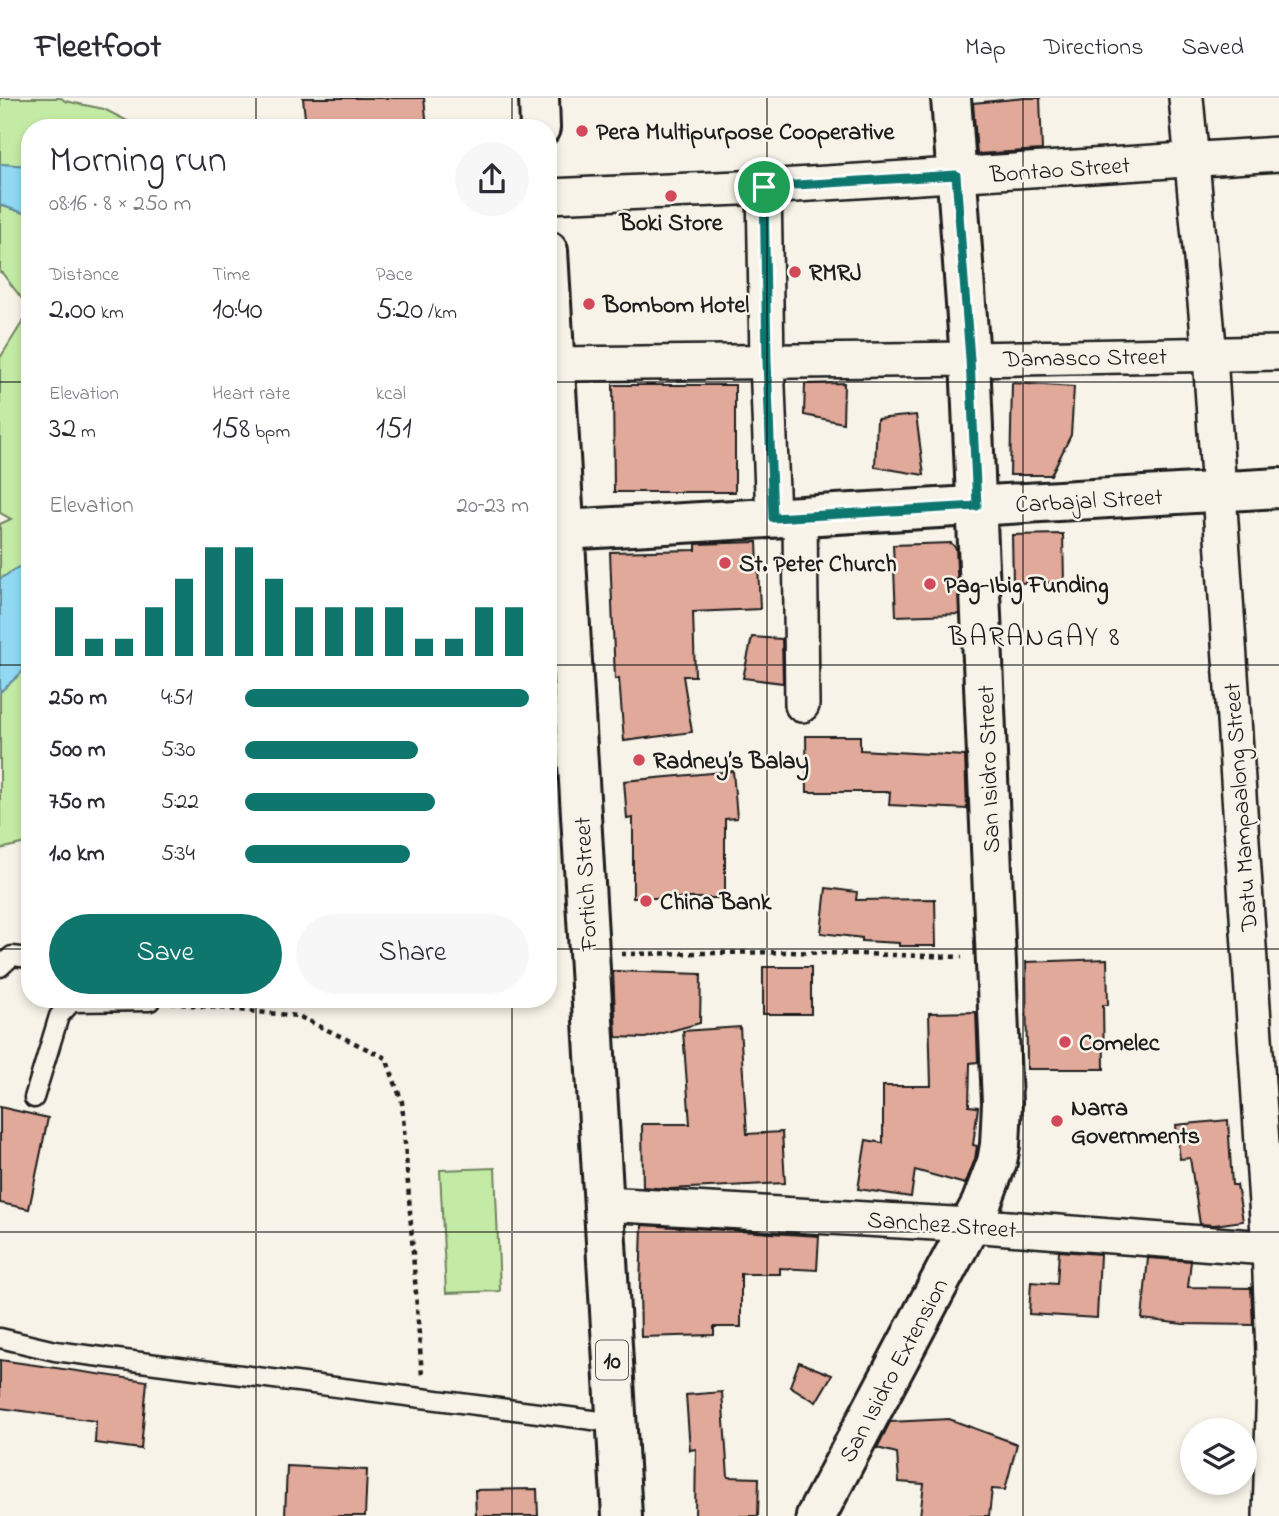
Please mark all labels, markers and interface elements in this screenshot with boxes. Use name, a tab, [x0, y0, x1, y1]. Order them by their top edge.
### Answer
text: Fleetfoot	[35, 24, 161, 72]
text: Map	[965, 31, 1006, 66]
text: Directions	[1044, 31, 1143, 66]
text: Saved	[1181, 31, 1244, 66]
place label: Pera Multipurpose Cooperative	[596, 116, 896, 151]
marker: Pera Multipurpose Cooperative	[574, 123, 590, 139]
text: Morning run	[49, 134, 227, 190]
button: share	[455, 142, 529, 216]
street label: Bontao Street	[988, 149, 1131, 194]
pin	[734, 157, 794, 217]
icon: arrive	[745, 168, 783, 206]
text: 08:16 · 8 × 250 m	[49, 188, 191, 221]
marker: Boki Store	[663, 188, 679, 204]
place label: Boki Store	[619, 207, 724, 242]
place label: RMRJ	[809, 257, 862, 292]
text: Distance	[49, 262, 119, 289]
text: Time	[212, 262, 250, 289]
text: Pace	[376, 262, 413, 289]
marker: RMRJ	[787, 264, 803, 280]
text: 2.00	[49, 289, 96, 333]
text: 10:40	[212, 289, 263, 333]
text: 5:20	[376, 289, 423, 333]
place label: Bombom Hotel	[602, 289, 749, 324]
marker: Bombom Hotel	[581, 296, 597, 312]
text: km	[96, 300, 124, 327]
text: /km	[423, 300, 457, 327]
street label: Damasco Street	[1002, 341, 1167, 378]
text: Elevation	[49, 381, 119, 408]
text: Heart rate	[212, 381, 290, 408]
text: kcal	[376, 381, 406, 408]
text: 32	[49, 408, 76, 452]
text: 158	[212, 408, 250, 452]
text: 151	[376, 408, 412, 452]
text: m	[76, 419, 96, 446]
text: bpm	[250, 419, 290, 446]
street label: Carbajal Street	[1015, 481, 1164, 524]
text: Elevation	[49, 490, 134, 523]
text: 20–23 m	[456, 490, 529, 523]
place label: St. Peter Church	[739, 548, 897, 583]
marker: St. Peter Church	[717, 555, 733, 571]
place label: Pag-Ibig Funding	[944, 569, 1109, 605]
marker: Pag-Ibig Funding	[922, 576, 938, 592]
district label: BARANGAY 8	[948, 618, 1121, 659]
street label: Datu Mampaalong Street	[1216, 681, 1269, 933]
text: 250 m	[49, 682, 107, 715]
text: 4:51	[161, 682, 193, 715]
street label: San Isidro Street	[970, 684, 1011, 854]
text: 500 m	[49, 734, 106, 767]
text: 5:30	[161, 734, 196, 767]
place label: Radney’s Balay	[653, 745, 809, 781]
marker: Radney’s Balay	[631, 752, 647, 768]
text: 750 m	[49, 786, 105, 819]
text: 5:22	[161, 786, 199, 819]
street label: Fortich Street	[567, 816, 609, 953]
text: 1.0 km	[49, 838, 105, 871]
text: 5:34	[161, 838, 195, 871]
place label: China Bank	[660, 886, 772, 921]
marker: China Bank	[638, 893, 654, 909]
button: Save	[49, 914, 282, 994]
button: Share	[296, 914, 529, 994]
place label: Comelec	[1079, 1027, 1161, 1062]
marker: Comelec	[1057, 1034, 1073, 1050]
place label: Narra Governments	[1071, 1092, 1200, 1155]
marker: Narra Governments	[1049, 1113, 1065, 1129]
street label: Sanchez Street	[866, 1204, 1018, 1249]
street label: San Isidro Extension	[832, 1273, 959, 1470]
road number: 10	[596, 1340, 628, 1380]
map controls	[1180, 1418, 1257, 1495]
button: layers	[1180, 1418, 1257, 1495]

